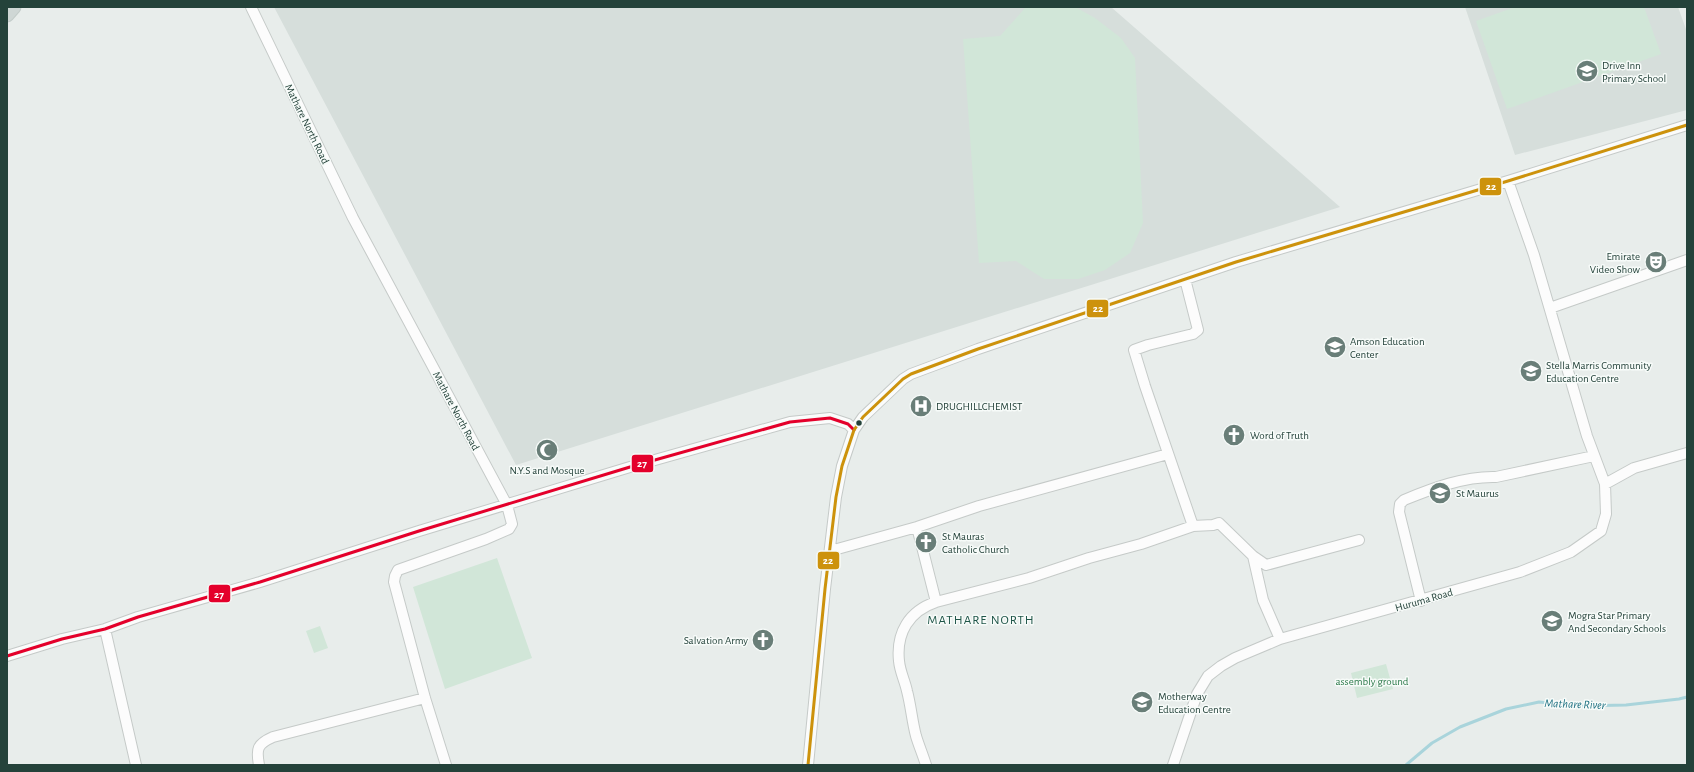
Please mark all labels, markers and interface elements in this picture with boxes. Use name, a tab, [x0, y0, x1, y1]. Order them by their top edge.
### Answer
school or university icon: Drive Inn Primary School	[1574, 58, 1600, 84]
place label: Drive Inn Primary School	[1602, 60, 1666, 84]
street label: Mathare North Road	[283, 82, 331, 166]
line badge: 22	[1479, 177, 1502, 196]
text: 22	[1486, 181, 1496, 192]
theatre icon: Emirate Video Show	[1643, 249, 1669, 275]
place label: Emirate Video Show	[1590, 251, 1641, 275]
line badge: 22	[1086, 299, 1109, 318]
text: 22	[1093, 303, 1103, 314]
school or university icon: Amson Education Center	[1322, 334, 1348, 360]
place label: Amson Education Center	[1350, 336, 1425, 360]
school or university icon: Stella Marris Community Education Centre	[1518, 358, 1544, 384]
place label: Stella Marris Community Education Centre	[1546, 360, 1652, 384]
street label: Mathare North Road	[431, 370, 481, 452]
hospital icon: DRUGHILLCHEMIST	[908, 393, 934, 419]
place label: DRUGHILLCHEMIST	[936, 401, 1023, 412]
unlabelled marker	[854, 418, 864, 428]
church icon: Word of Truth	[1221, 422, 1247, 448]
place label: Word of Truth	[1250, 430, 1309, 441]
mosque icon: N.Y.S and Mosque	[534, 437, 560, 463]
line badge: 27	[631, 454, 654, 473]
text: 27	[637, 458, 647, 469]
place label: N.Y.S and Mosque	[509, 465, 585, 476]
school or university icon: St Maurus	[1427, 480, 1453, 506]
place label: St Maurus	[1456, 488, 1499, 499]
church icon: St Mauras Catholic Church	[913, 529, 939, 555]
place label: St Mauras Catholic Church	[942, 531, 1009, 555]
line badge: 22	[817, 551, 840, 570]
text: 22	[823, 555, 833, 566]
line badge: 27	[208, 584, 231, 603]
street label: Huruma Road	[1394, 586, 1454, 613]
text: 27	[214, 589, 224, 600]
school or university icon: Mogra Star Primary And Secondary Schools	[1539, 608, 1565, 634]
place label: Mogra Star Primary And Secondary Schools	[1568, 610, 1666, 634]
district label: MATHARE NORTH	[927, 614, 1035, 627]
church icon: Salvation Army	[750, 627, 776, 653]
place label: Salvation Army	[684, 635, 748, 646]
park label: assembly ground	[1335, 676, 1409, 687]
school or university icon: Motherway Education Centre	[1129, 689, 1155, 715]
place label: Motherway Education Centre	[1158, 691, 1231, 715]
water label: Mathare River	[1544, 697, 1607, 711]

